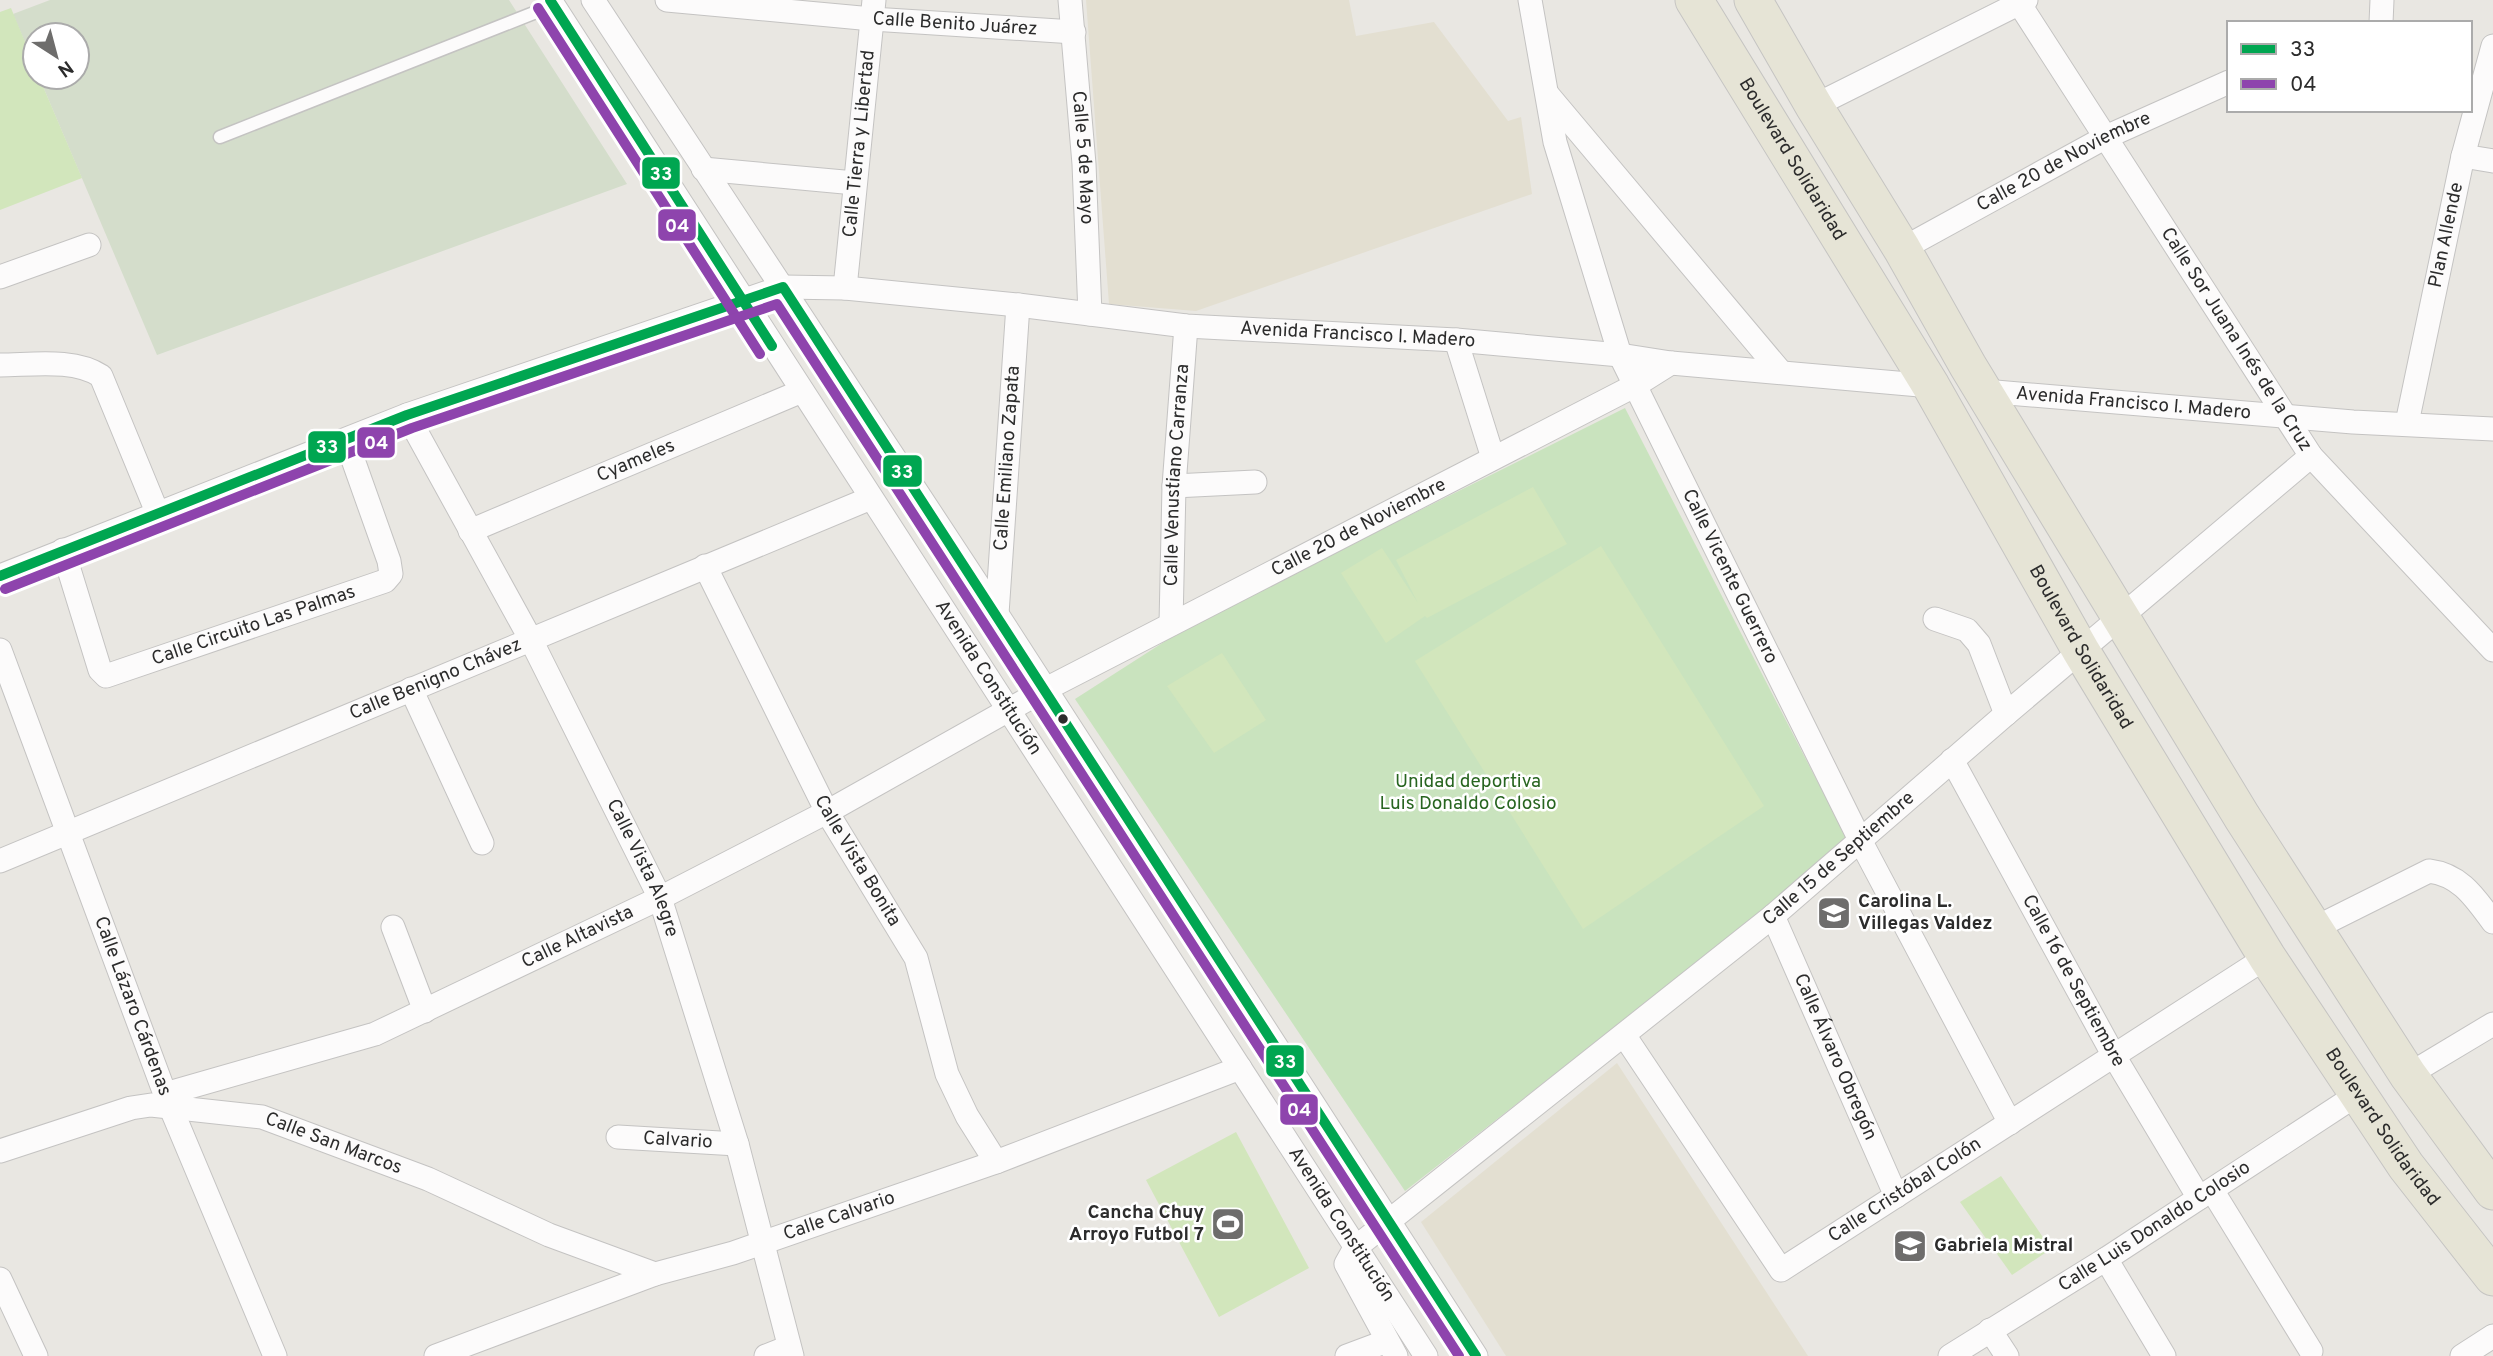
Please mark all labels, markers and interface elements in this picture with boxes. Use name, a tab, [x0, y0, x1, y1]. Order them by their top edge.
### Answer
street label: Calle Benito Juárez	[872, 7, 1038, 42]
north arrow	[21, 21, 91, 91]
legend	[2227, 21, 2472, 112]
text: 33	[2290, 37, 2315, 64]
street label: Calle Tierra y Libertad	[838, 49, 881, 239]
text: N	[52, 54, 77, 82]
text: 04	[2290, 72, 2317, 99]
street label: Boulevard Solidaridad	[1733, 74, 1851, 245]
street label: Calle 5 de Mayo	[1066, 90, 1098, 225]
street label: Calle 20 de Noviembre	[1973, 106, 2155, 218]
line badge: 33	[641, 156, 681, 190]
text: 33	[650, 163, 672, 187]
street label: Plan Allende	[2424, 180, 2469, 290]
line badge: 04	[657, 208, 697, 242]
text: 04	[665, 215, 689, 239]
street label: Calle Sor Juana Inés de la Cruz	[2155, 223, 2317, 456]
street label: Avenida Francisco I. Madero	[1239, 317, 1476, 354]
street label: Calle Venustiano Carranza	[1160, 363, 1195, 587]
street label: Calle Emiliano Zapata	[989, 365, 1026, 552]
street label: Avenida Francisco I. Madero	[2015, 382, 2252, 425]
line badge: 04	[356, 426, 396, 459]
line badge: 33	[307, 430, 347, 464]
text: 04	[364, 432, 388, 456]
street label: Cyameles	[593, 434, 679, 488]
text: 33	[316, 436, 338, 460]
line badge: 33	[882, 454, 923, 488]
text: 33	[891, 461, 913, 485]
street label: Calle 20 de Noviembre	[1267, 473, 1450, 583]
street label: Calle Vicente Guerrero	[1676, 485, 1783, 668]
street label: Boulevard Solidaridad	[2023, 561, 2138, 734]
street label: Calle Circuito Las Palmas	[149, 580, 359, 672]
street label: Avenida Constitución	[929, 596, 1047, 760]
street label: Calle Benigno Chávez	[346, 633, 525, 726]
unlabelled marker	[1056, 712, 1070, 726]
park label: Unidad deportiva Luis Donaldo Colosio	[1379, 770, 1557, 816]
street label: Calle 15 de Septiembre	[1758, 786, 1920, 931]
street label: Calle Vista Bonita	[809, 791, 906, 931]
street label: Calle Vista Alegre	[601, 795, 683, 940]
place label: Carolina L. Villegas Valdez	[1858, 890, 1993, 936]
street label: Calle 16 de Septiembre	[2016, 891, 2130, 1072]
school or university icon: Carolina L. Villegas Valdez	[1815, 894, 1853, 932]
street label: Calle Altavista	[518, 900, 638, 974]
street label: Calle Lázaro Cárdenas	[88, 913, 177, 1099]
street label: Calle Álvaro Obregón	[1788, 970, 1882, 1144]
line badge: 33	[1265, 1044, 1305, 1078]
street label: Boulevard Solidaridad	[2319, 1044, 2445, 1211]
text: 33	[1274, 1051, 1296, 1075]
line badge: 04	[1279, 1093, 1319, 1126]
text: 04	[1287, 1099, 1311, 1123]
street label: Calle San Marcos	[261, 1107, 405, 1180]
street label: Calvario	[642, 1126, 713, 1155]
street label: Calle Cristóbal Colón	[1824, 1132, 1986, 1248]
street label: Avenida Constitución	[1282, 1143, 1400, 1307]
street label: Calle Luis Donaldo Colosio	[2054, 1156, 2255, 1298]
street label: Calle Calvario	[780, 1186, 898, 1247]
place label: Cancha Chuy Arroyo Futbol 7	[1069, 1201, 1204, 1247]
sports icon: Cancha Chuy Arroyo Futbol 7	[1209, 1205, 1247, 1243]
school or university icon: Gabriela Mistral	[1891, 1227, 1929, 1265]
place label: Gabriela Mistral	[1934, 1234, 2073, 1258]

